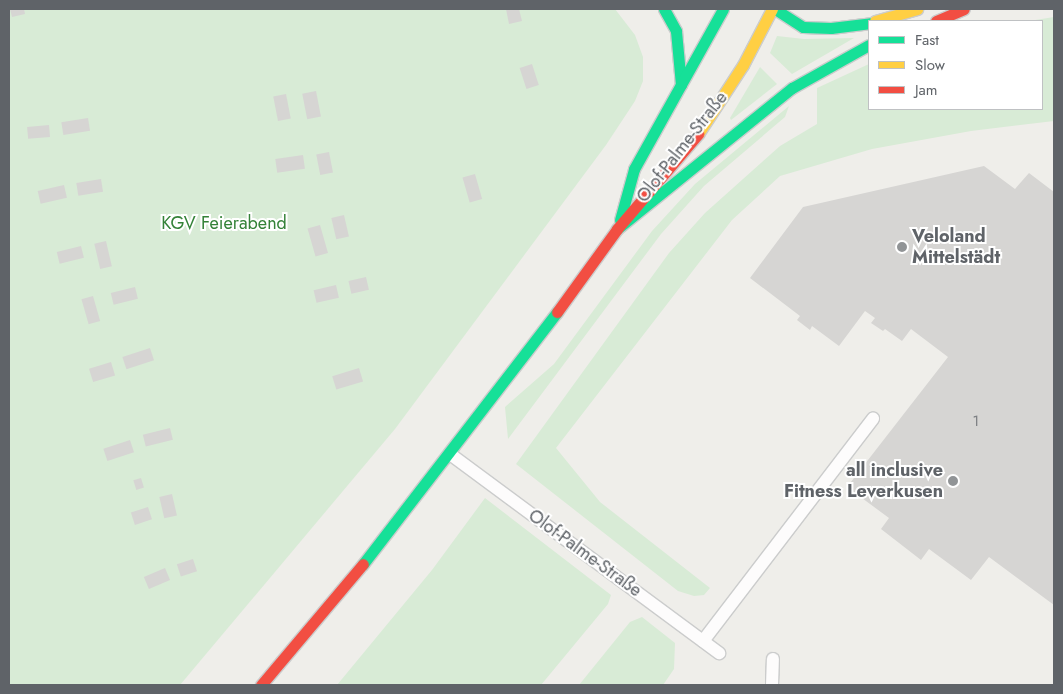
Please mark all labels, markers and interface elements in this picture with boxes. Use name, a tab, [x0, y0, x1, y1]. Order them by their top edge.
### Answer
legend	[868, 20, 1043, 110]
text: Fast	[915, 29, 939, 51]
text: Slow	[915, 54, 945, 76]
text: Jam	[915, 79, 938, 101]
street label: Olof-Palme-Straße	[632, 87, 732, 207]
park label: KGV Feierabend	[161, 212, 287, 234]
place label: Veloland Mittelstädt	[912, 226, 1000, 268]
marker: Veloland Mittelstädt	[896, 241, 908, 253]
house number: 1	[973, 413, 979, 431]
place label: all inclusive Fitness Leverkusen	[784, 460, 943, 502]
marker: all inclusive Fitness Leverkusen	[947, 475, 959, 487]
street label: Olof-Palme-Straße	[524, 505, 646, 601]

